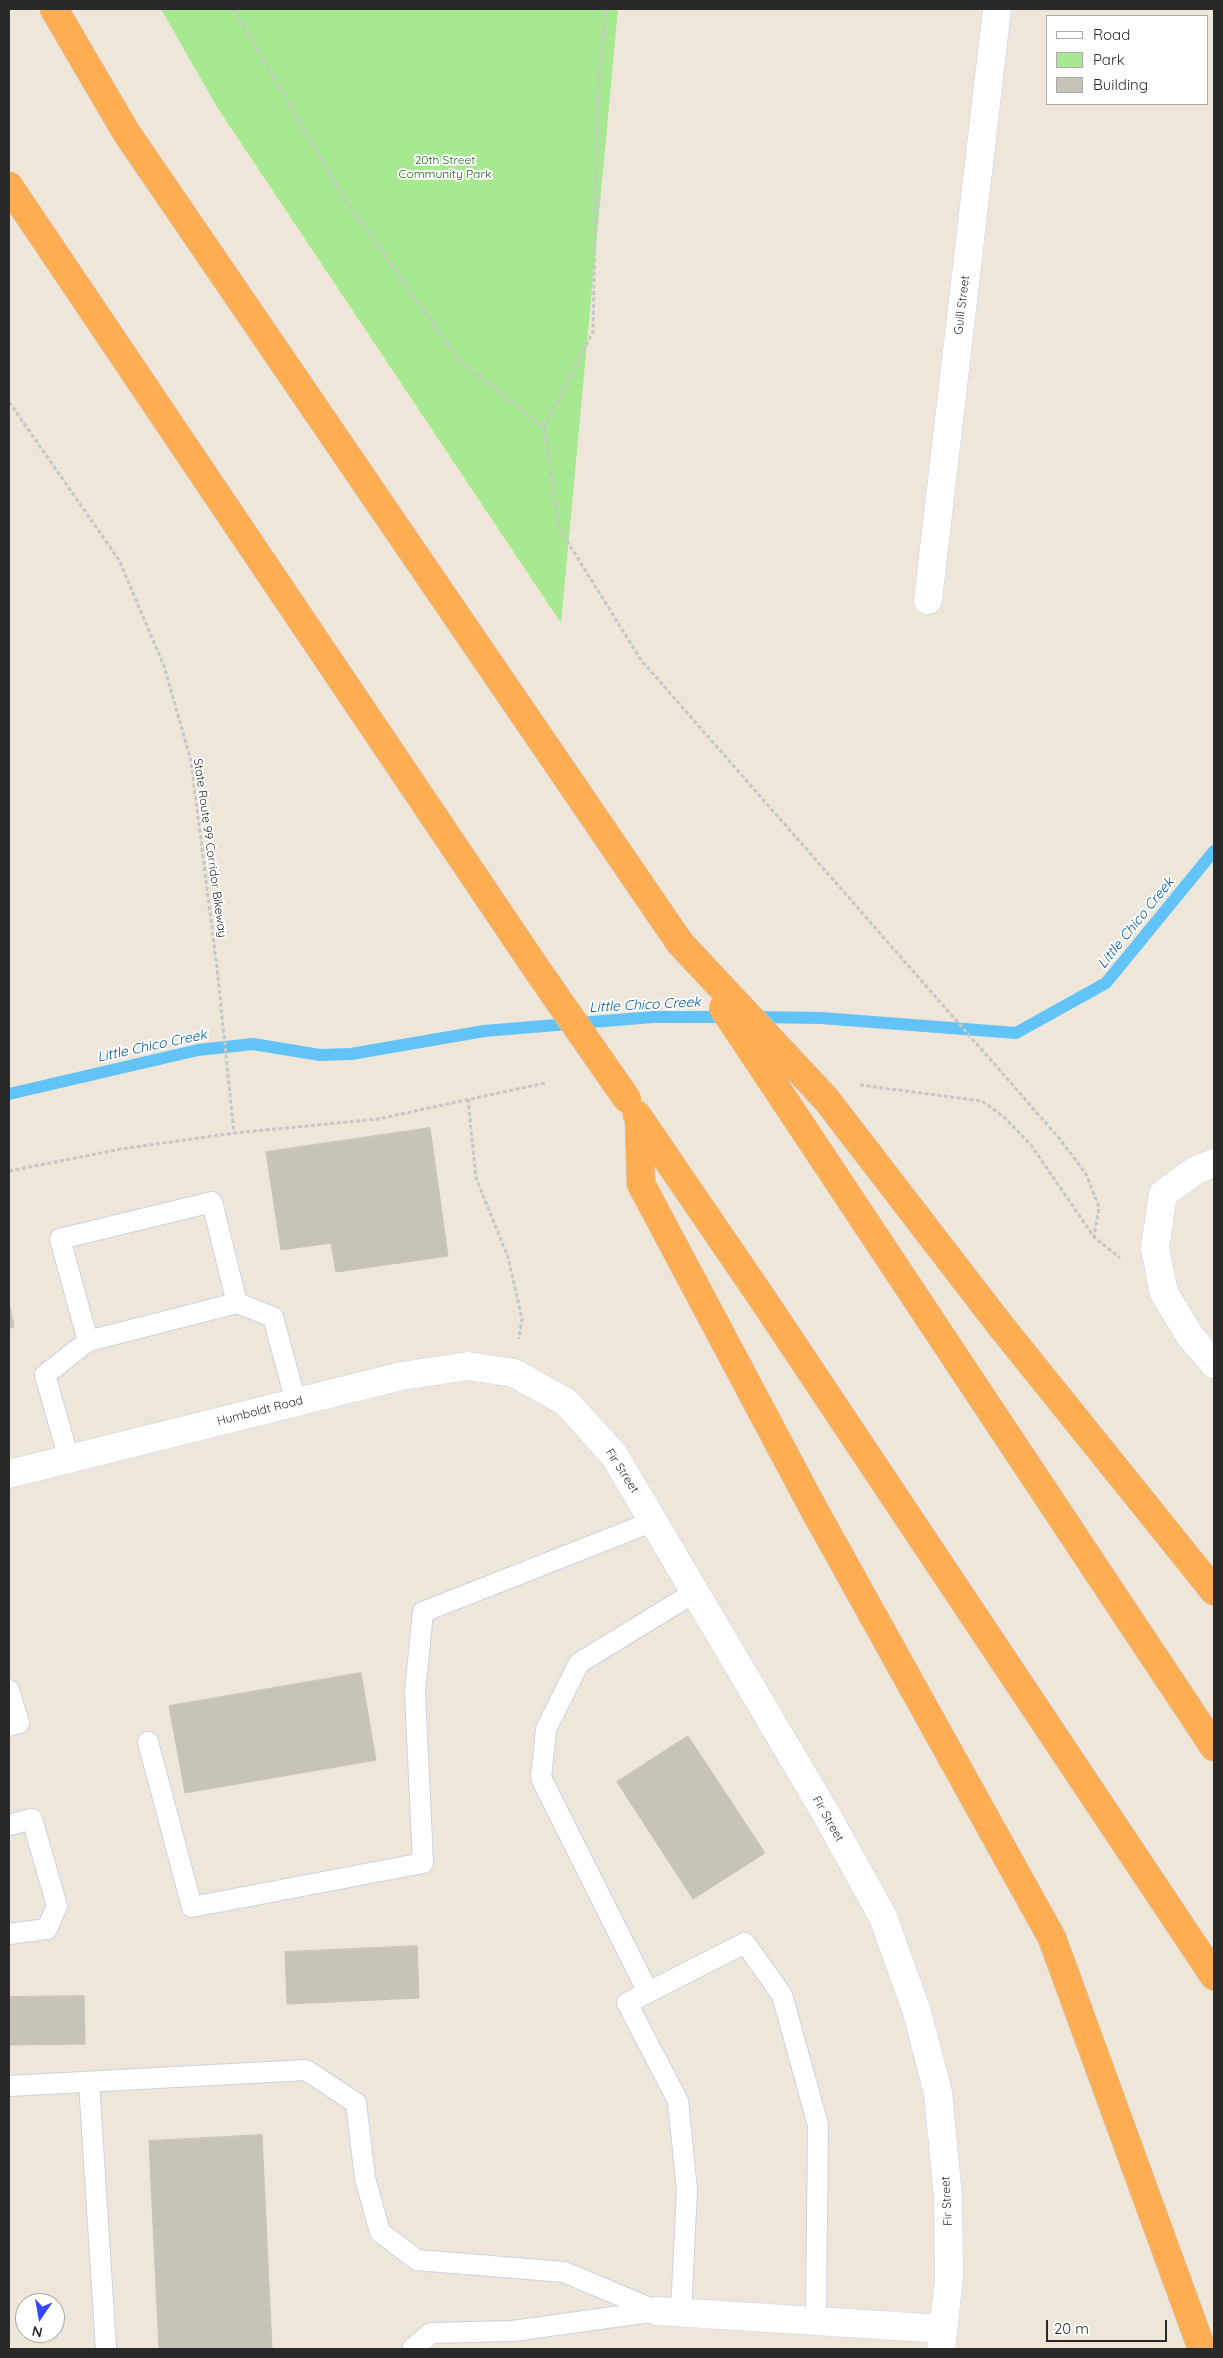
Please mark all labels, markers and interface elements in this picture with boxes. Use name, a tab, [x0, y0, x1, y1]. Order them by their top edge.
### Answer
legend	[1046, 15, 1208, 105]
text: Road	[1093, 25, 1130, 44]
text: Park	[1093, 50, 1125, 69]
text: Building	[1093, 75, 1148, 94]
park label: 20th Street Community Park	[399, 153, 491, 181]
street label: Guill Street	[951, 275, 973, 335]
street label: State Route 99 Corridor Bikeway	[190, 758, 230, 938]
water label: Little Chico Creek	[1094, 874, 1178, 972]
water label: Little Chico Creek	[589, 994, 701, 1016]
water label: Little Chico Creek	[96, 1026, 208, 1066]
street label: Humboldt Road	[216, 1393, 304, 1429]
street label: Fir Street	[602, 1446, 642, 1496]
street label: Fir Street	[809, 1794, 847, 1844]
street label: Fir Street	[939, 2176, 955, 2226]
north arrow	[15, 2293, 65, 2343]
scale bar	[1048, 2310, 1169, 2342]
text: 20 m	[1054, 2319, 1089, 2338]
text: N	[30, 2322, 44, 2342]

